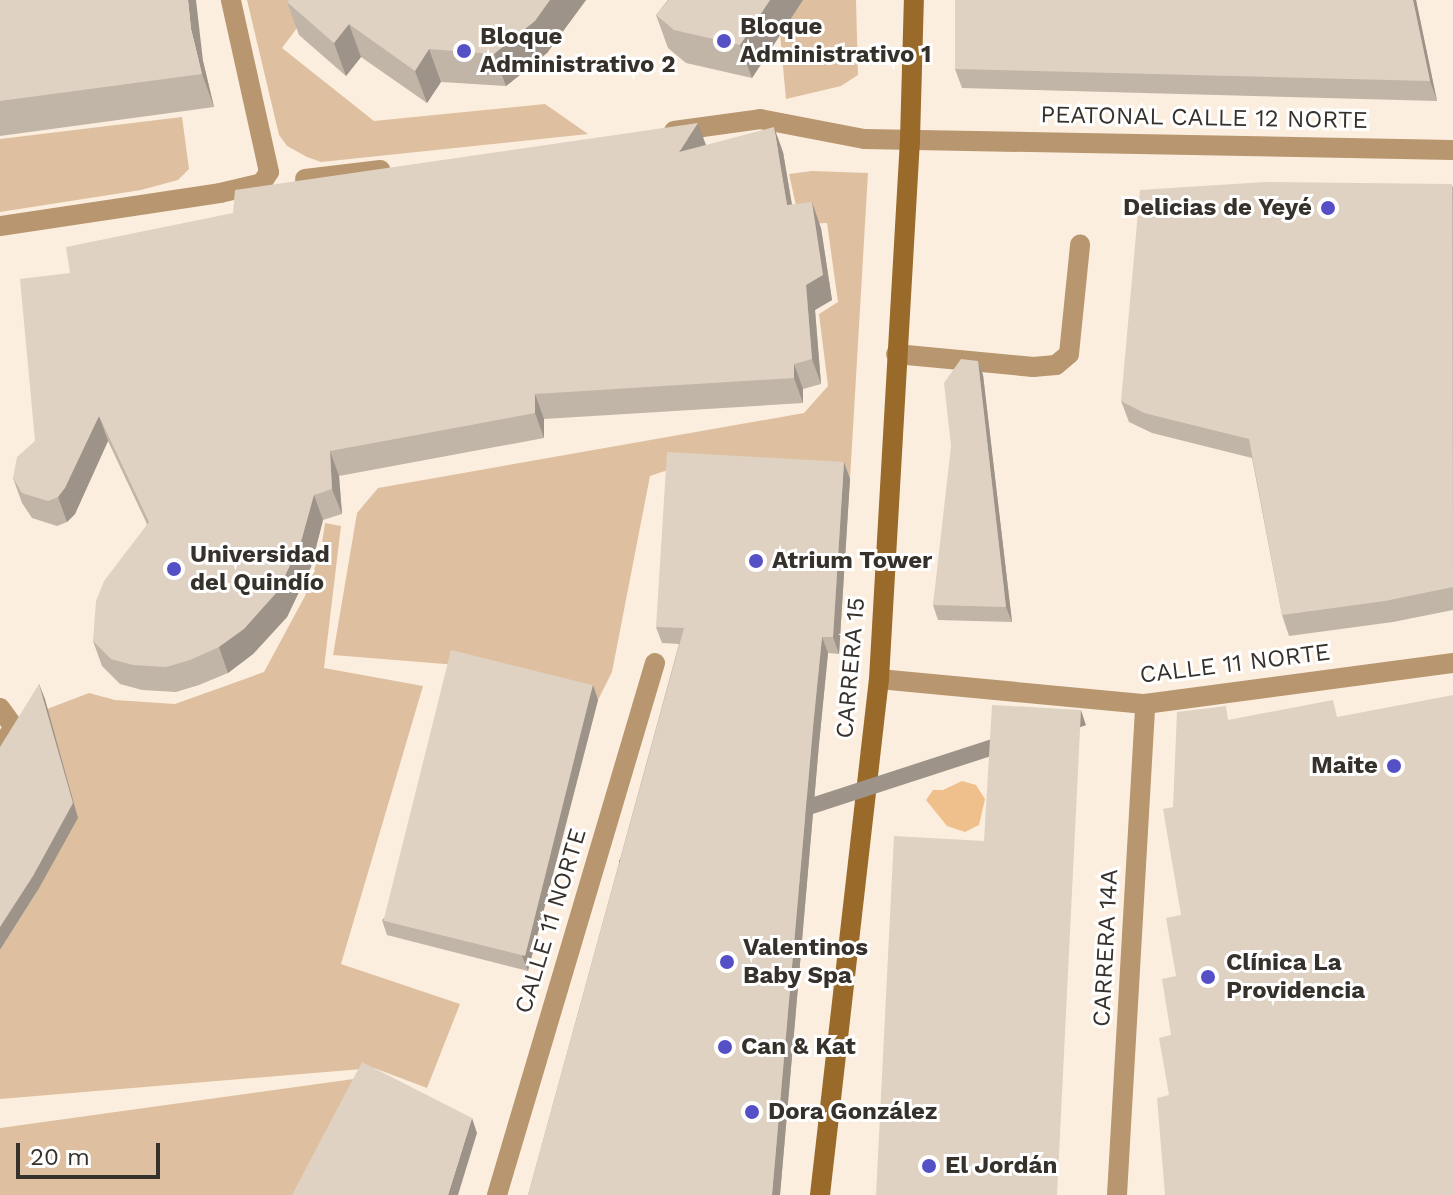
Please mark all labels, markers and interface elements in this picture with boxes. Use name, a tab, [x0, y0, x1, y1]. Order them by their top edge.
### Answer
place label: Bloque Administrativo 1	[740, 13, 932, 69]
place label: Bloque Administrativo 2	[480, 23, 676, 79]
marker: Bloque Administrativo 1	[715, 32, 733, 50]
marker: Bloque Administrativo 2	[455, 42, 473, 60]
street label: PEATONAL CALLE 12 NORTE	[1040, 101, 1368, 135]
place label: Delicias de Yeyé	[1122, 194, 1312, 222]
marker: Delicias de Yeyé	[1319, 199, 1337, 217]
place label: Universidad del Quindío	[190, 541, 330, 597]
place label: Atrium Tower	[772, 547, 933, 575]
marker: Atrium Tower	[747, 552, 765, 570]
marker: Universidad del Quindío	[165, 560, 183, 578]
street label: CARRERA 15	[830, 596, 872, 740]
street label: CALLE 11 NORTE	[1138, 638, 1332, 690]
place label: Maite	[1311, 752, 1378, 780]
marker: Maite	[1385, 757, 1403, 775]
street label: CALLE 11 NORTE	[509, 825, 593, 1017]
street label: CARRERA 14A	[1087, 868, 1125, 1028]
place label: Valentinos Baby Spa	[743, 934, 868, 990]
place label: Clínica La Providencia	[1226, 949, 1365, 1005]
marker: Valentinos Baby Spa	[718, 953, 736, 971]
marker: Clínica La Providencia	[1197, 966, 1219, 988]
place label: Can & Kat	[741, 1033, 856, 1061]
marker: Can & Kat	[716, 1038, 734, 1056]
place label: Dora González	[768, 1098, 938, 1126]
marker: Dora González	[743, 1103, 761, 1121]
scale bar	[20, 1127, 164, 1177]
text: 20 m	[30, 1143, 90, 1171]
place label: El Jordán	[945, 1152, 1058, 1180]
marker: El Jordán	[920, 1157, 938, 1175]

